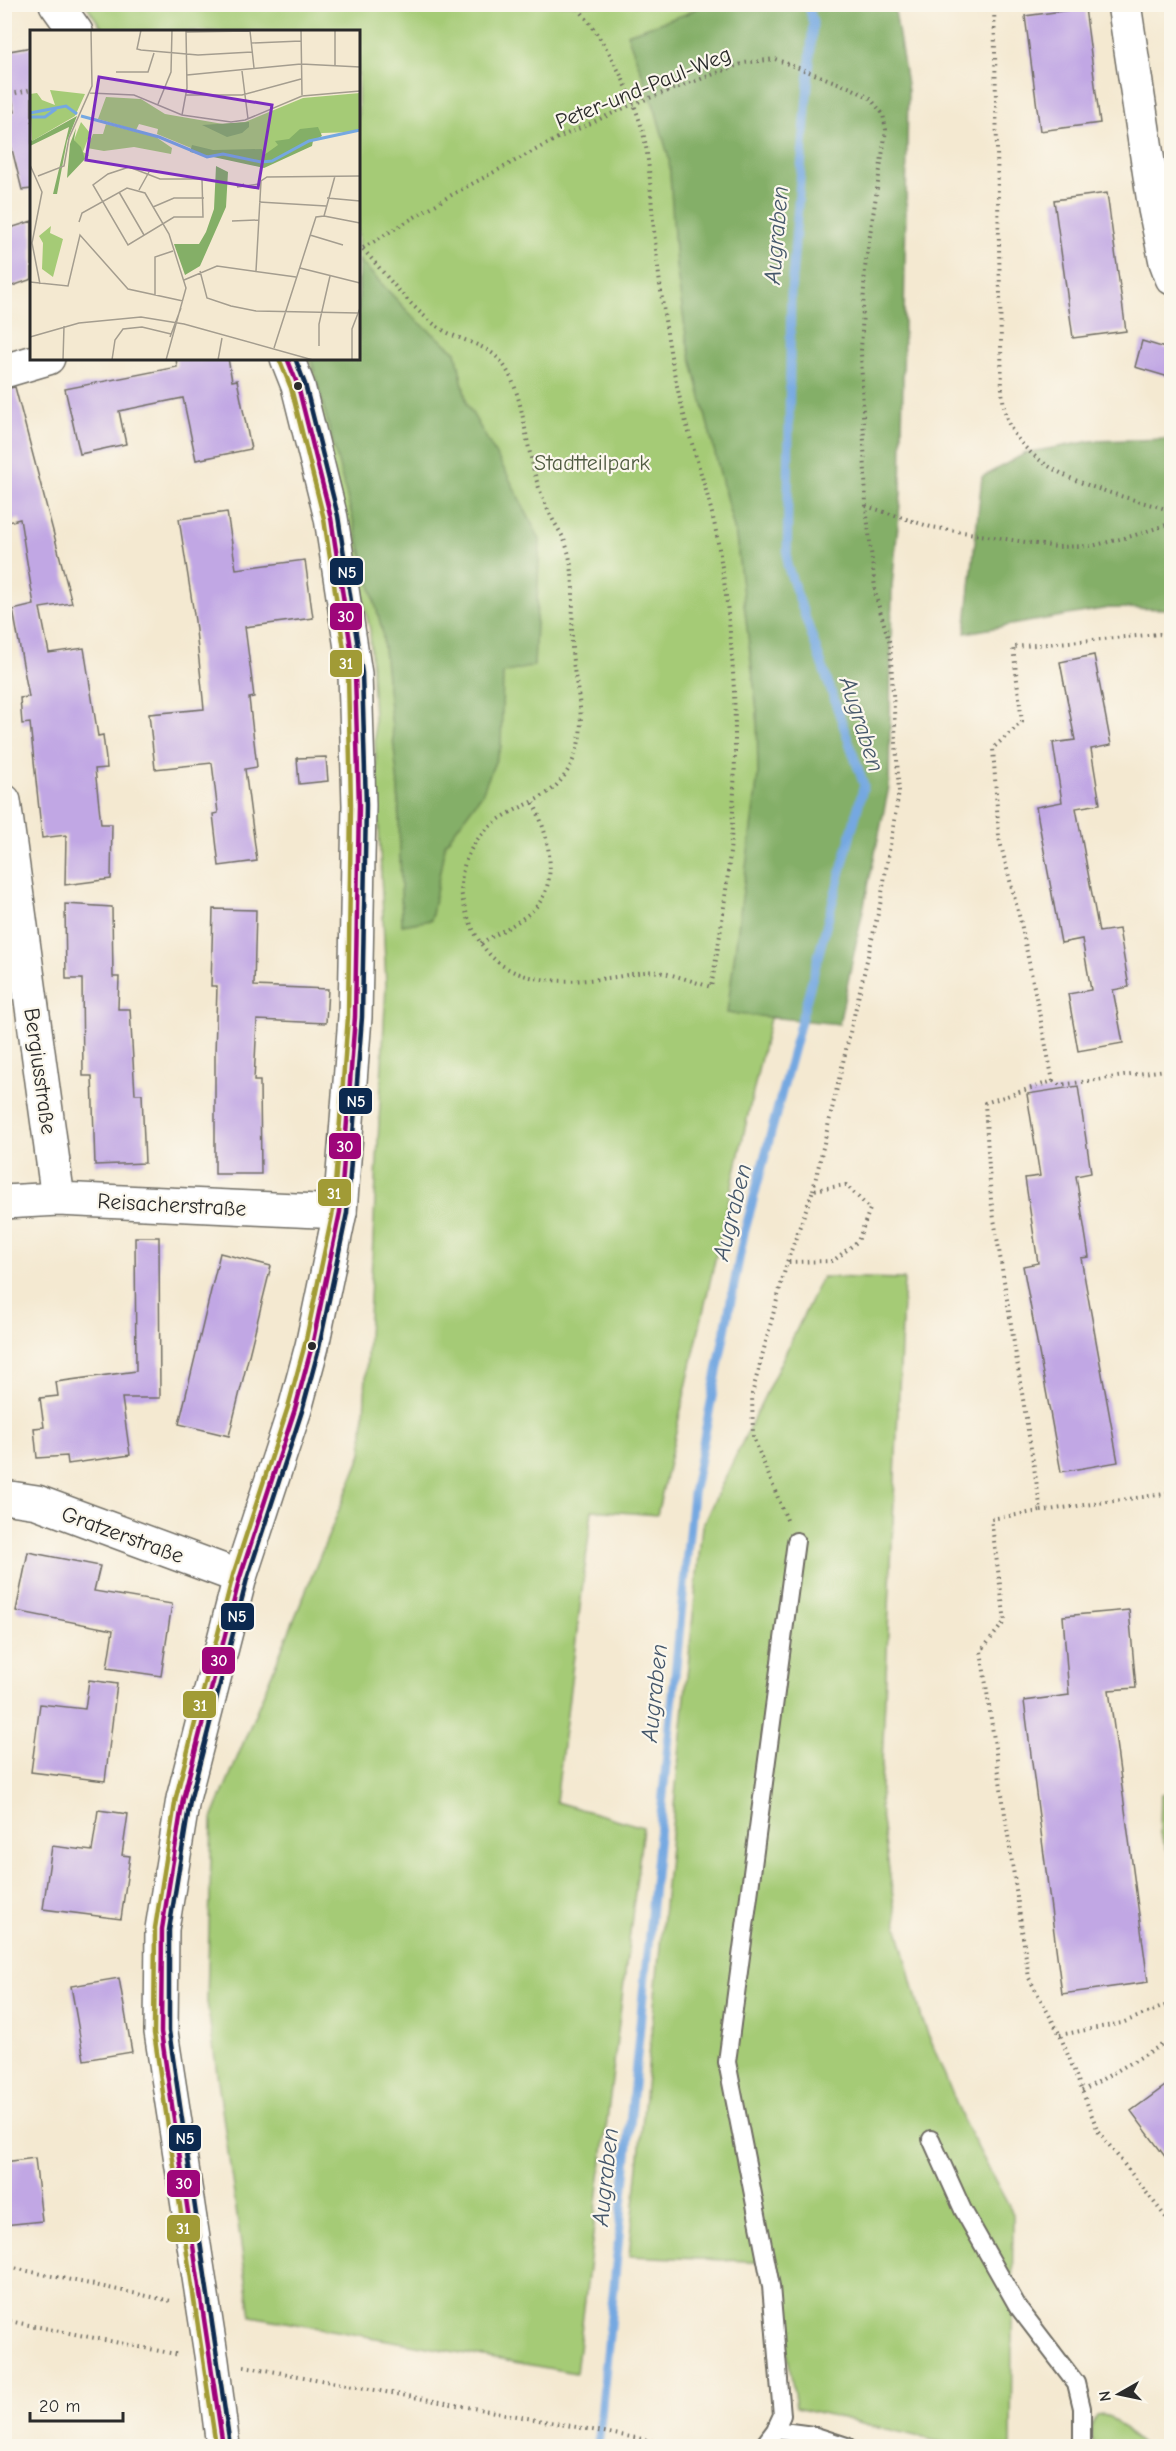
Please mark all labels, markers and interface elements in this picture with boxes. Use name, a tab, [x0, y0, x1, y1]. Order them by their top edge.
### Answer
inset map	[30, 30, 360, 360]
street label: Peter-und-Paul-Weg	[552, 41, 735, 135]
water label: Augraben	[758, 185, 794, 286]
unlabelled marker	[292, 380, 304, 392]
park label: Stadtteilpark	[534, 450, 650, 476]
line badge: N5	[329, 557, 364, 586]
text: N5	[338, 564, 356, 582]
line badge: 30	[329, 602, 363, 631]
text: 30	[337, 608, 355, 626]
line badge: 31	[329, 649, 363, 678]
text: 31	[339, 655, 353, 673]
water label: Augraben	[833, 672, 891, 775]
street label: Bergiusstraße	[18, 1006, 62, 1136]
line badge: N5	[338, 1087, 373, 1115]
text: N5	[347, 1093, 365, 1111]
line badge: 30	[328, 1132, 362, 1160]
text: 30	[336, 1138, 354, 1156]
water label: Augraben	[706, 1161, 757, 1264]
line badge: 31	[317, 1178, 352, 1207]
text: 31	[327, 1185, 341, 1203]
street label: Reisacherstraße	[97, 1188, 247, 1222]
unlabelled marker	[306, 1340, 318, 1352]
street label: Gratzerstraße	[58, 1501, 187, 1569]
line badge: N5	[220, 1602, 255, 1631]
text: N5	[228, 1608, 246, 1626]
water label: Augraben	[635, 1643, 673, 1744]
line badge: 30	[201, 1646, 236, 1675]
text: 30	[210, 1652, 228, 1670]
line badge: 31	[182, 1690, 217, 1719]
text: 31	[193, 1697, 207, 1715]
line badge: N5	[168, 2124, 202, 2152]
water label: Augraben	[586, 2127, 624, 2228]
text: N5	[176, 2130, 194, 2148]
line badge: 30	[166, 2169, 201, 2198]
text: 30	[175, 2175, 193, 2193]
line badge: 31	[166, 2214, 201, 2243]
text: 31	[176, 2220, 190, 2238]
north arrow	[1089, 2364, 1149, 2424]
scale bar	[30, 2385, 123, 2423]
text: N	[1095, 2390, 1115, 2403]
text: 20 m	[39, 2396, 80, 2417]

